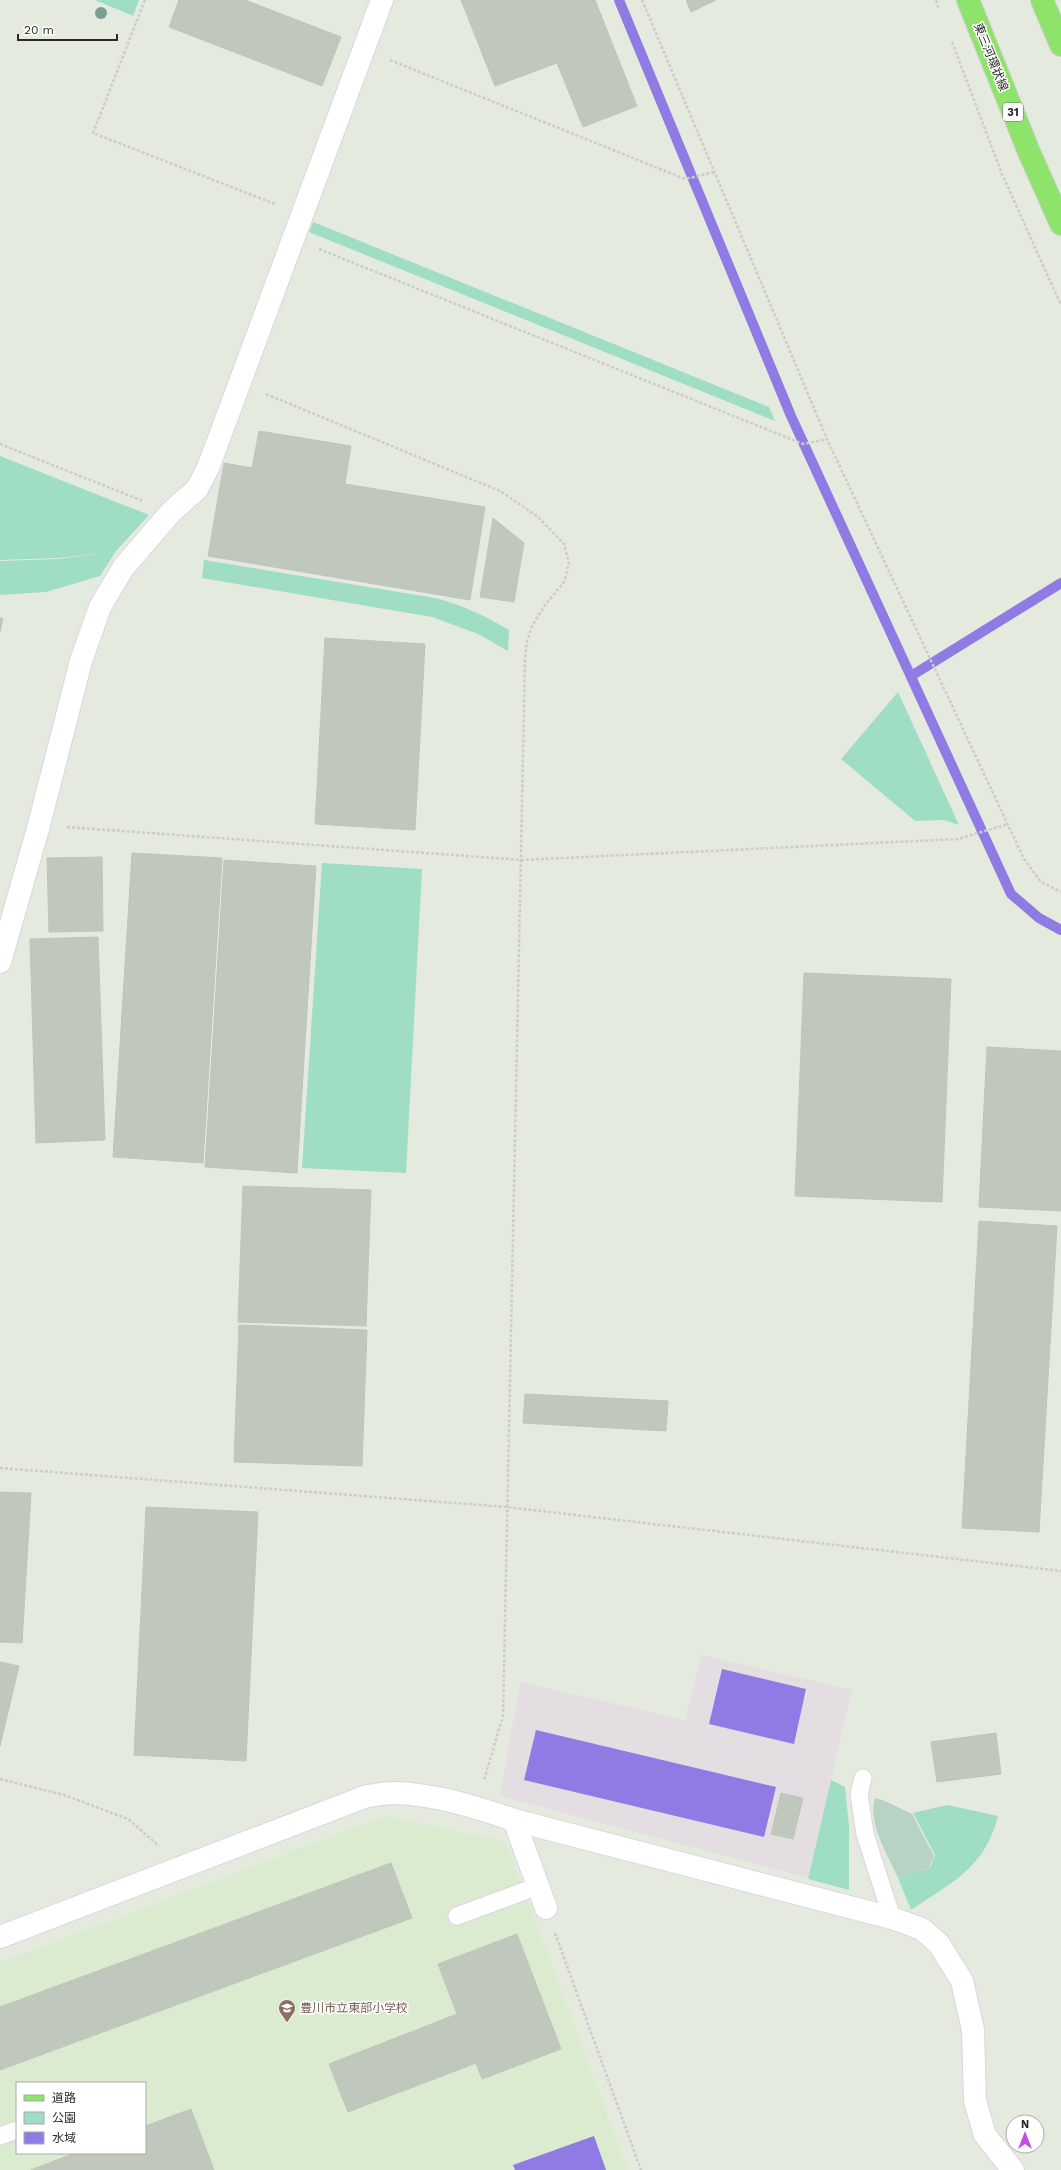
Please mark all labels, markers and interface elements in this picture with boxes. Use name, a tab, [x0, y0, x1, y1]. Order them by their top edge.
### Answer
scale bar	[18, 16, 117, 42]
street label: 東三河環状線	[971, 21, 1011, 93]
text: 20 m	[24, 23, 54, 37]
road number: 31	[1003, 103, 1023, 121]
school or university icon: 豊川市立東部小学校	[277, 1998, 297, 2023]
place label: 豊川市立東部小学校	[300, 2001, 408, 2015]
legend	[16, 2082, 146, 2154]
text: 道路	[52, 2091, 76, 2105]
text: 公園	[52, 2111, 76, 2125]
north arrow	[1005, 2114, 1045, 2154]
text: N	[1021, 2118, 1029, 2131]
text: 水域	[52, 2131, 76, 2145]

